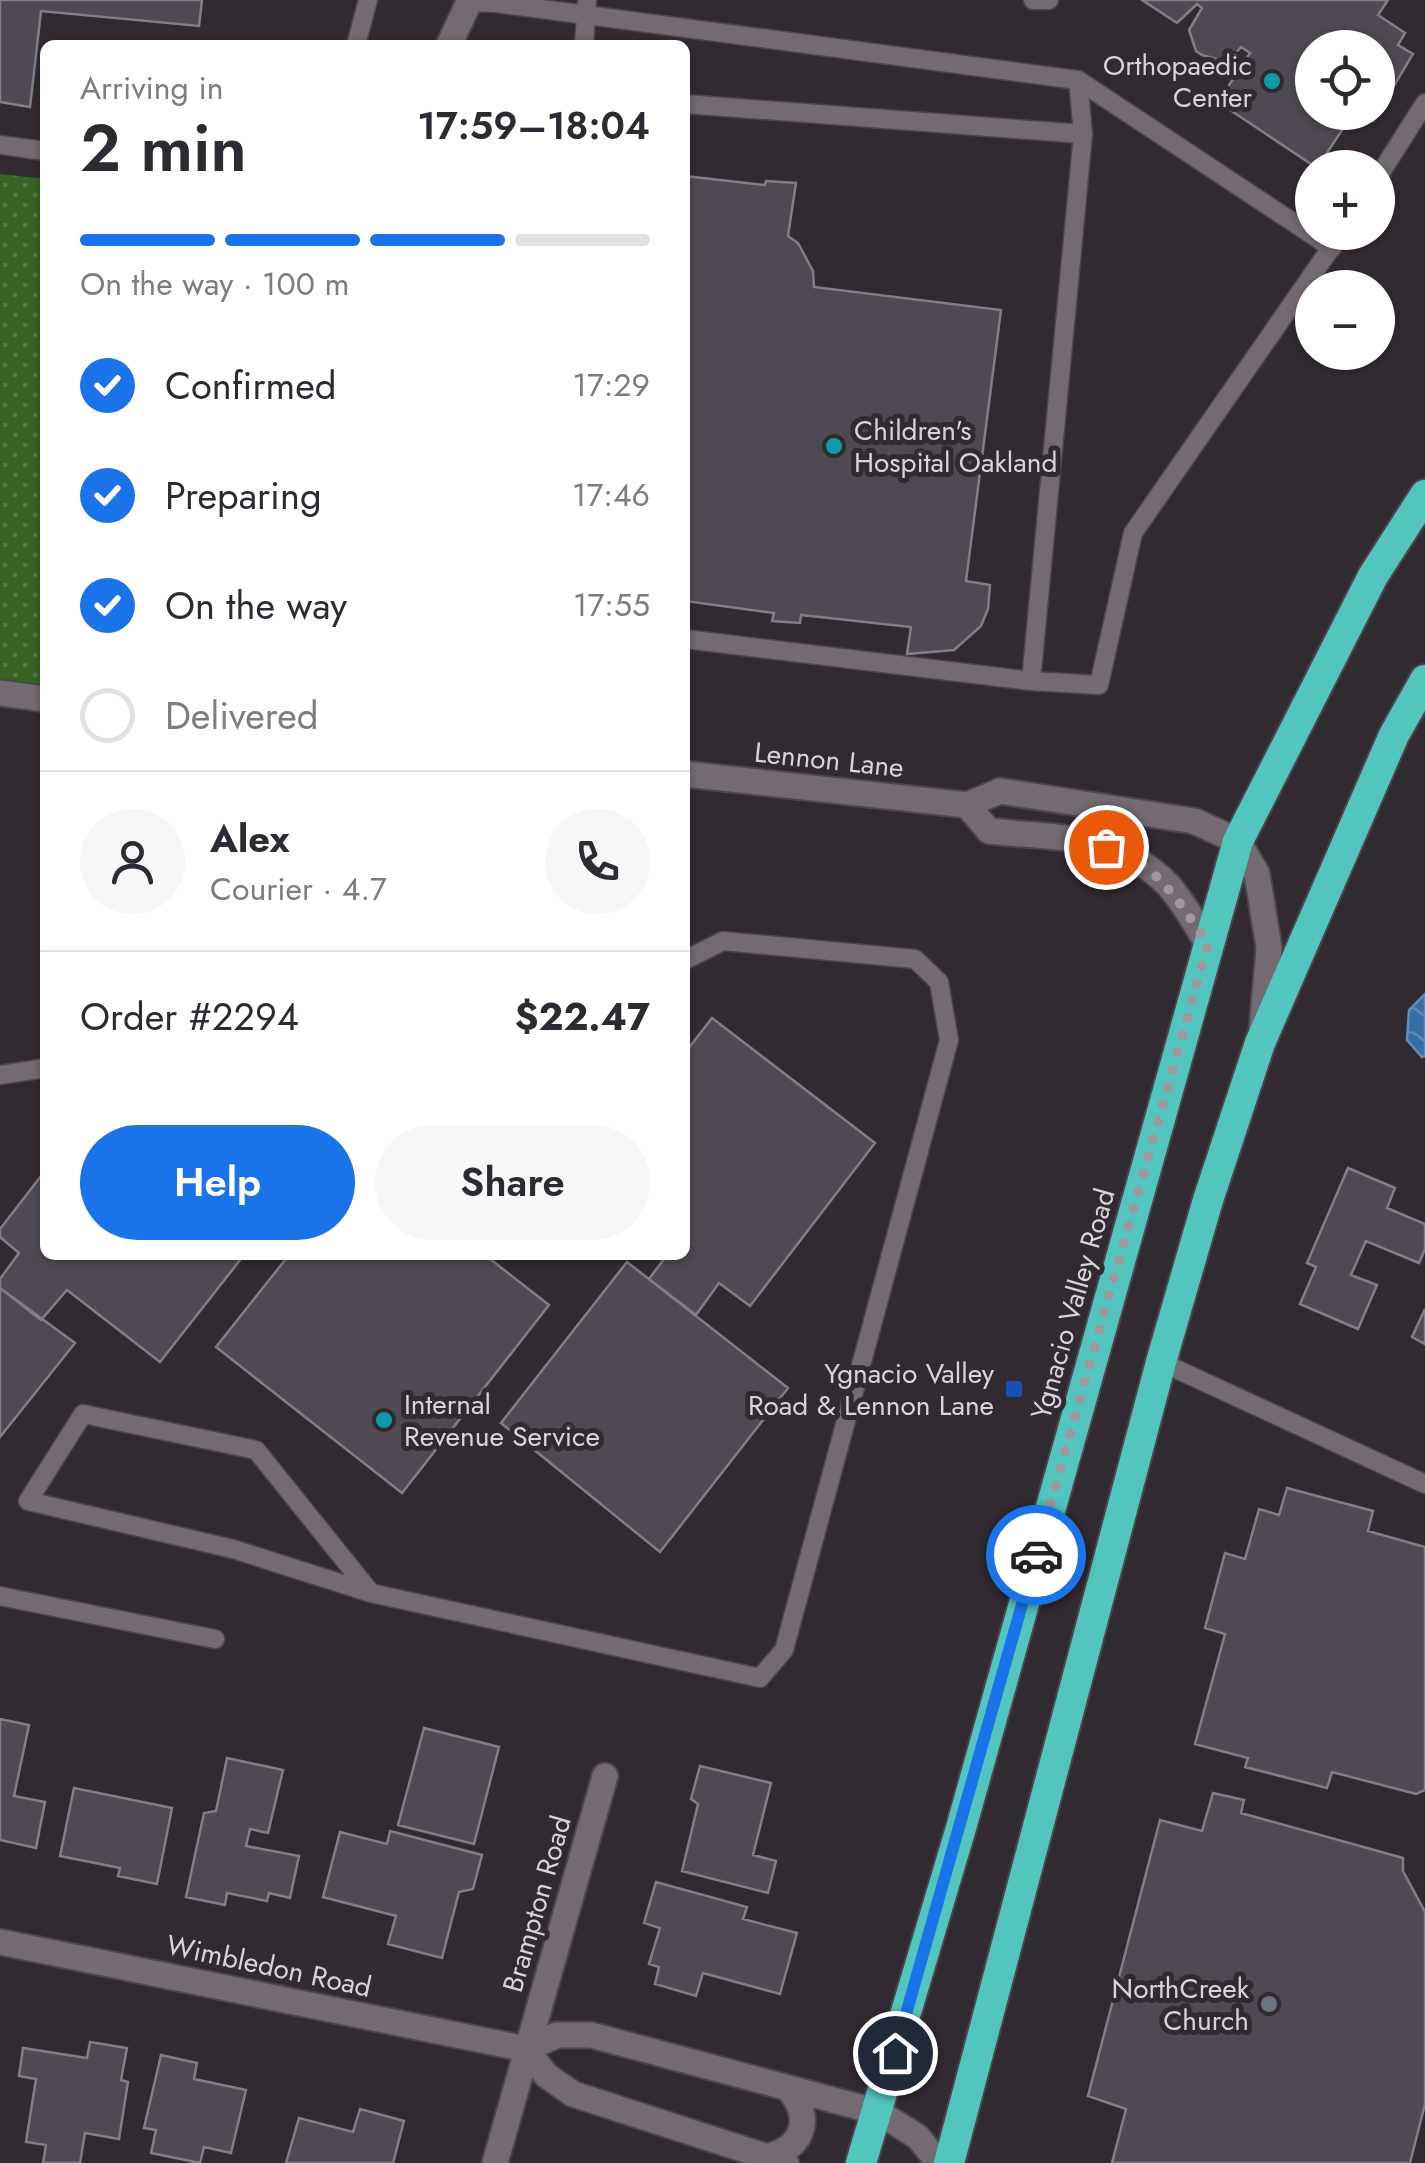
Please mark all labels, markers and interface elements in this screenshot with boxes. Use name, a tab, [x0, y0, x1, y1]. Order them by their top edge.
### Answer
map controls	[1295, 30, 1395, 370]
button: locate	[1295, 30, 1395, 130]
place label: Orthopaedic Center	[1103, 45, 1252, 118]
text: Arriving in	[80, 65, 224, 111]
marker: Orthopaedic Center	[1261, 70, 1283, 92]
text: 17:59–18:04	[417, 98, 650, 153]
text: 2 min	[80, 101, 247, 195]
button: +	[1295, 150, 1395, 250]
text: On the way · 100 m	[80, 261, 349, 307]
button: −	[1295, 270, 1395, 370]
icon: check	[80, 358, 135, 413]
text: Confirmed	[165, 358, 336, 413]
text: 17:29	[573, 362, 650, 408]
place label: Children's Hospital Oakland	[854, 410, 1057, 483]
marker: Children's Hospital Oakland	[823, 435, 845, 457]
icon: check	[80, 468, 135, 523]
text: Preparing	[165, 468, 322, 523]
text: 17:46	[572, 472, 650, 518]
icon: check	[80, 578, 135, 633]
text: On the way	[165, 578, 347, 633]
text: 17:55	[573, 582, 650, 628]
text: Delivered	[165, 688, 318, 743]
street label: Lennon Lane	[752, 732, 906, 788]
pin	[1064, 805, 1149, 890]
button: person	[80, 809, 185, 914]
button: phone	[545, 809, 650, 914]
text: Alex	[210, 811, 290, 866]
icon: bag	[1079, 820, 1134, 875]
text: Courier · 4.7	[210, 866, 387, 912]
text: Order #2294	[80, 989, 299, 1044]
text: $22.47	[515, 989, 650, 1044]
button: Help	[80, 1125, 355, 1240]
button: Share	[375, 1125, 650, 1240]
street label: Ygnacio Valley Road	[1020, 1184, 1126, 1424]
place label: Ygnacio Valley Road & Lennon Lane	[748, 1353, 995, 1426]
marker: Ygnacio Valley Road & Lennon Lane	[1003, 1378, 1025, 1400]
place label: Internal Revenue Service	[404, 1384, 600, 1457]
marker: Internal Revenue Service	[373, 1409, 395, 1431]
courier	[986, 1505, 1086, 1605]
icon: car	[1009, 1528, 1064, 1583]
street label: Brampton Road	[492, 1811, 582, 1997]
street label: Wimbledon Road	[163, 1924, 375, 2008]
place label: NorthCreek Church	[1111, 1968, 1250, 2041]
marker: NorthCreek Church	[1258, 1993, 1280, 2015]
pin	[853, 2011, 938, 2096]
icon: home	[868, 2026, 923, 2081]

